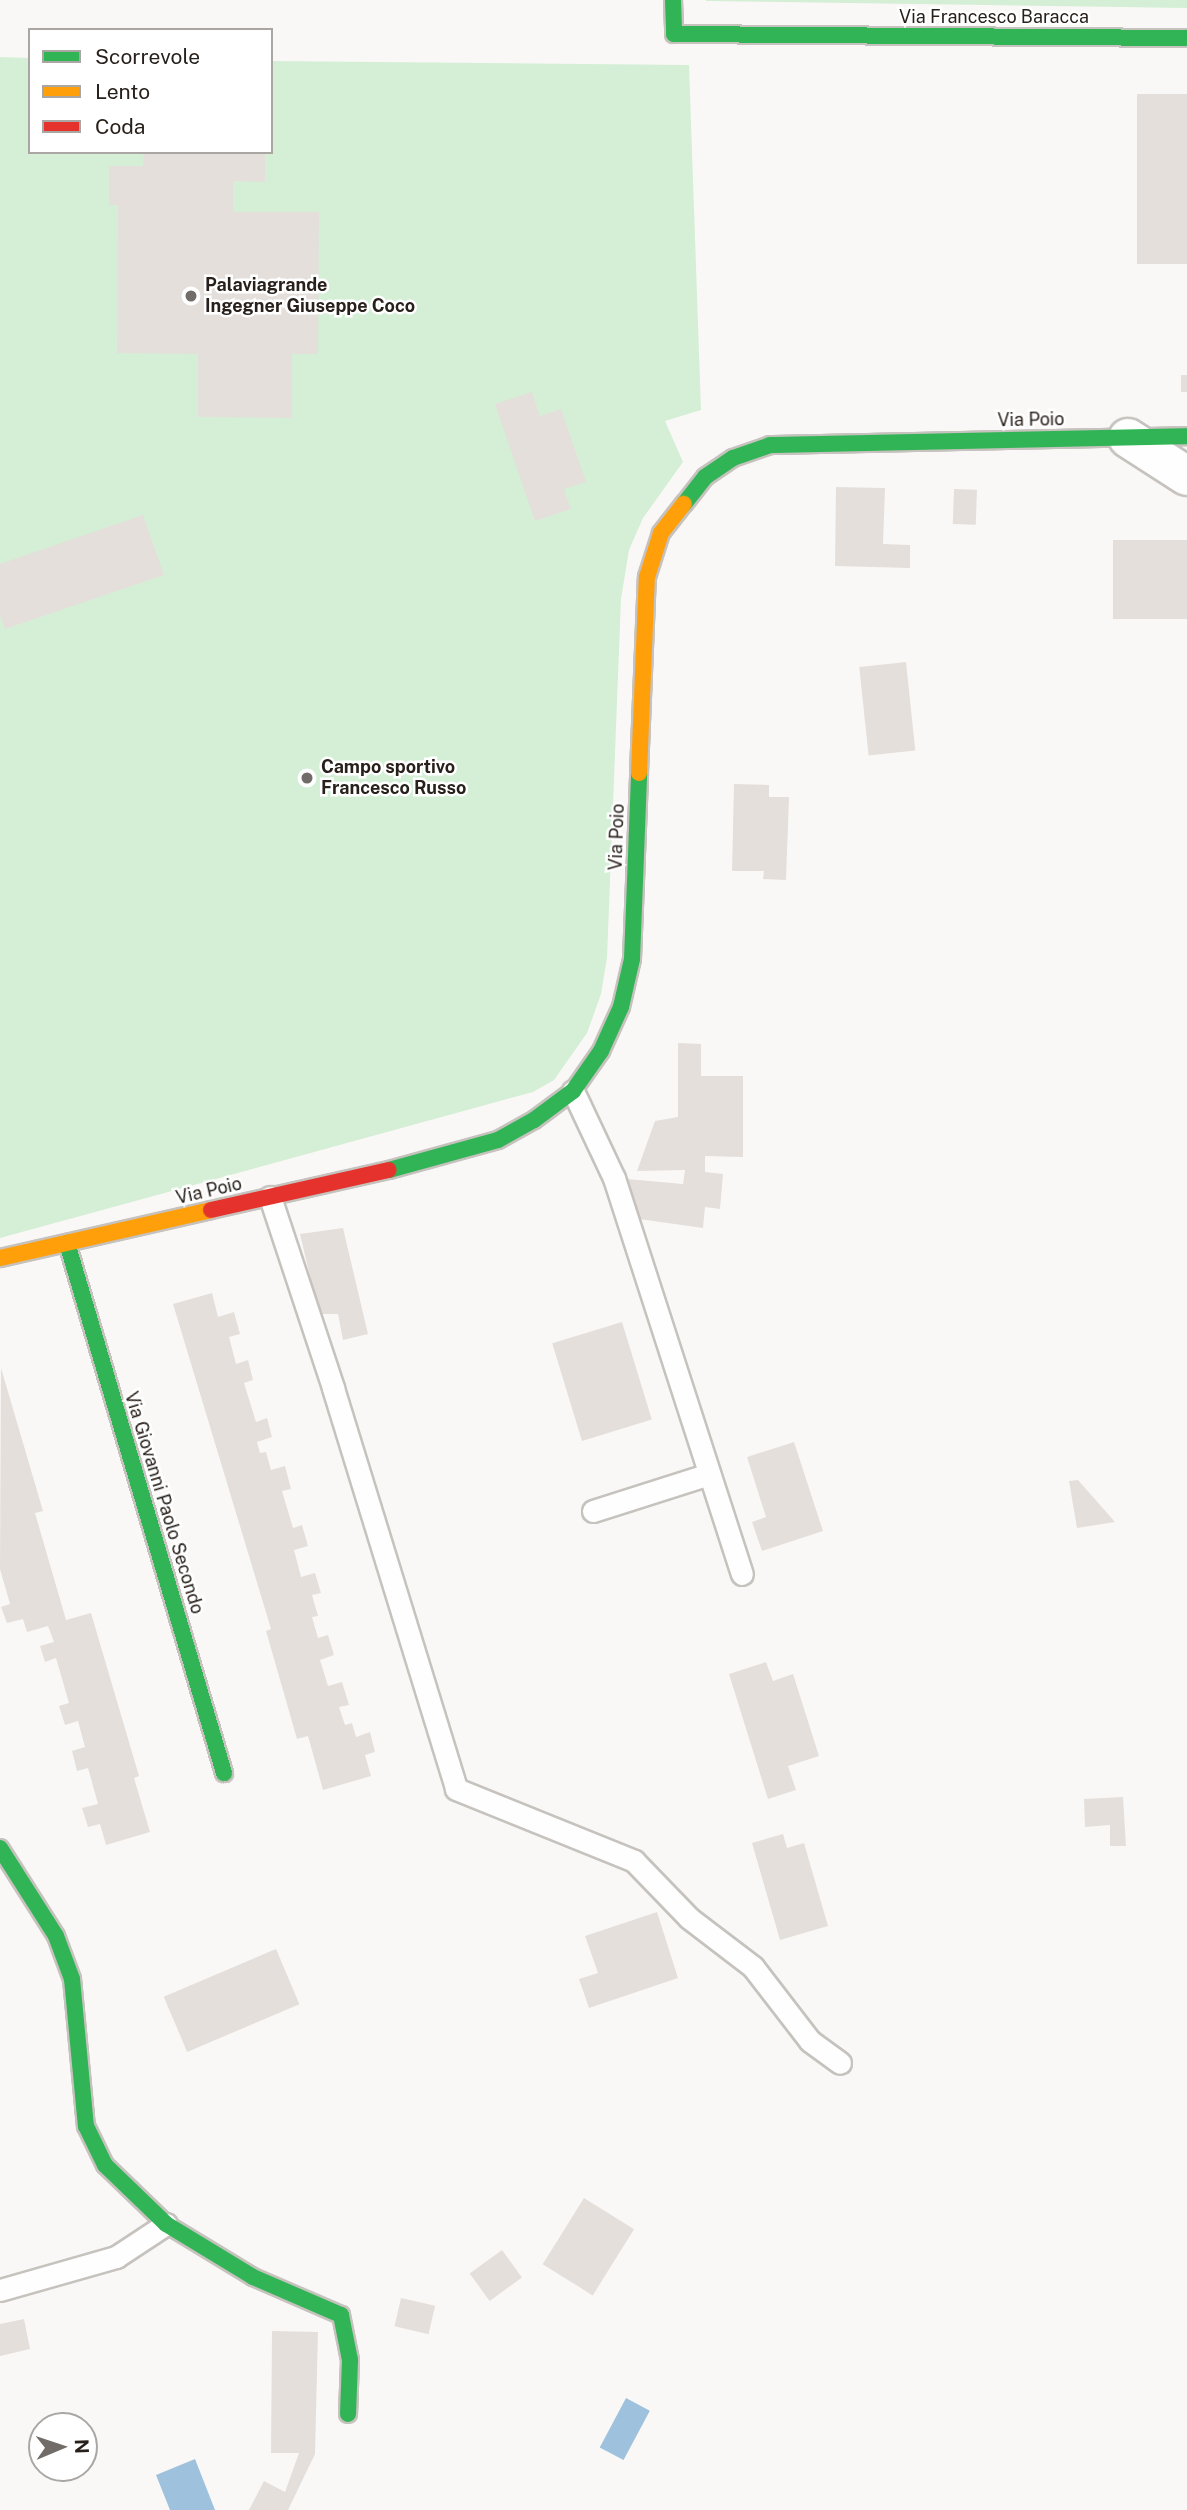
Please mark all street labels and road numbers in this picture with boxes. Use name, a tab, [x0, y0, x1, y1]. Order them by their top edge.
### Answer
street label: Via Francesco Baracca	[899, 6, 1089, 28]
street label: Via Poio	[997, 409, 1065, 431]
street label: Via Poio	[605, 803, 629, 871]
street label: Via Poio	[174, 1173, 244, 1209]
street label: Via Giovanni Paolo Secondo	[120, 1389, 208, 1617]

